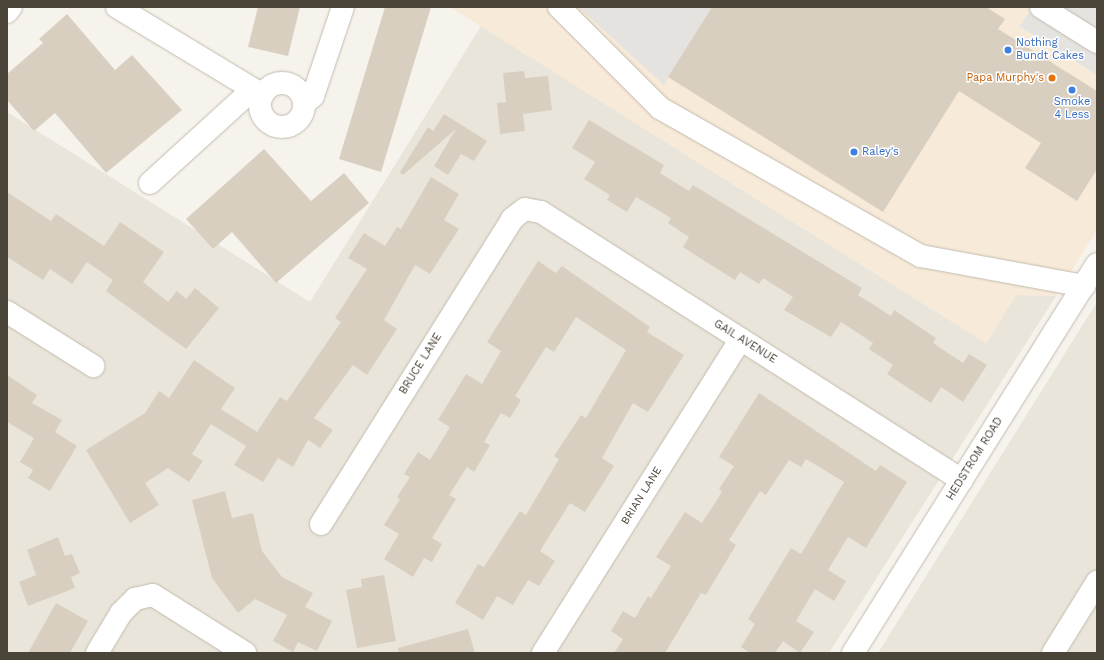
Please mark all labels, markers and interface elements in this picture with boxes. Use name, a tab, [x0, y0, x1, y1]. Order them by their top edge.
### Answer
place label: Nothing Bundt Cakes	[1016, 37, 1084, 63]
marker: Nothing Bundt Cakes	[1003, 45, 1013, 55]
place label: Papa Murphy's	[966, 71, 1044, 85]
marker: Papa Murphy's	[1047, 73, 1057, 83]
marker: Smoke 4 Less	[1067, 85, 1077, 95]
place label: Smoke 4 Less	[1054, 96, 1090, 122]
place label: Raley's	[862, 145, 899, 159]
marker: Raley's	[849, 147, 859, 157]
street label: GAIL AVENUE	[711, 317, 779, 367]
street label: BRUCE LANE	[397, 331, 445, 397]
street label: HEDSTROM ROAD	[944, 415, 1006, 503]
street label: BRIAN LANE	[619, 465, 665, 527]

